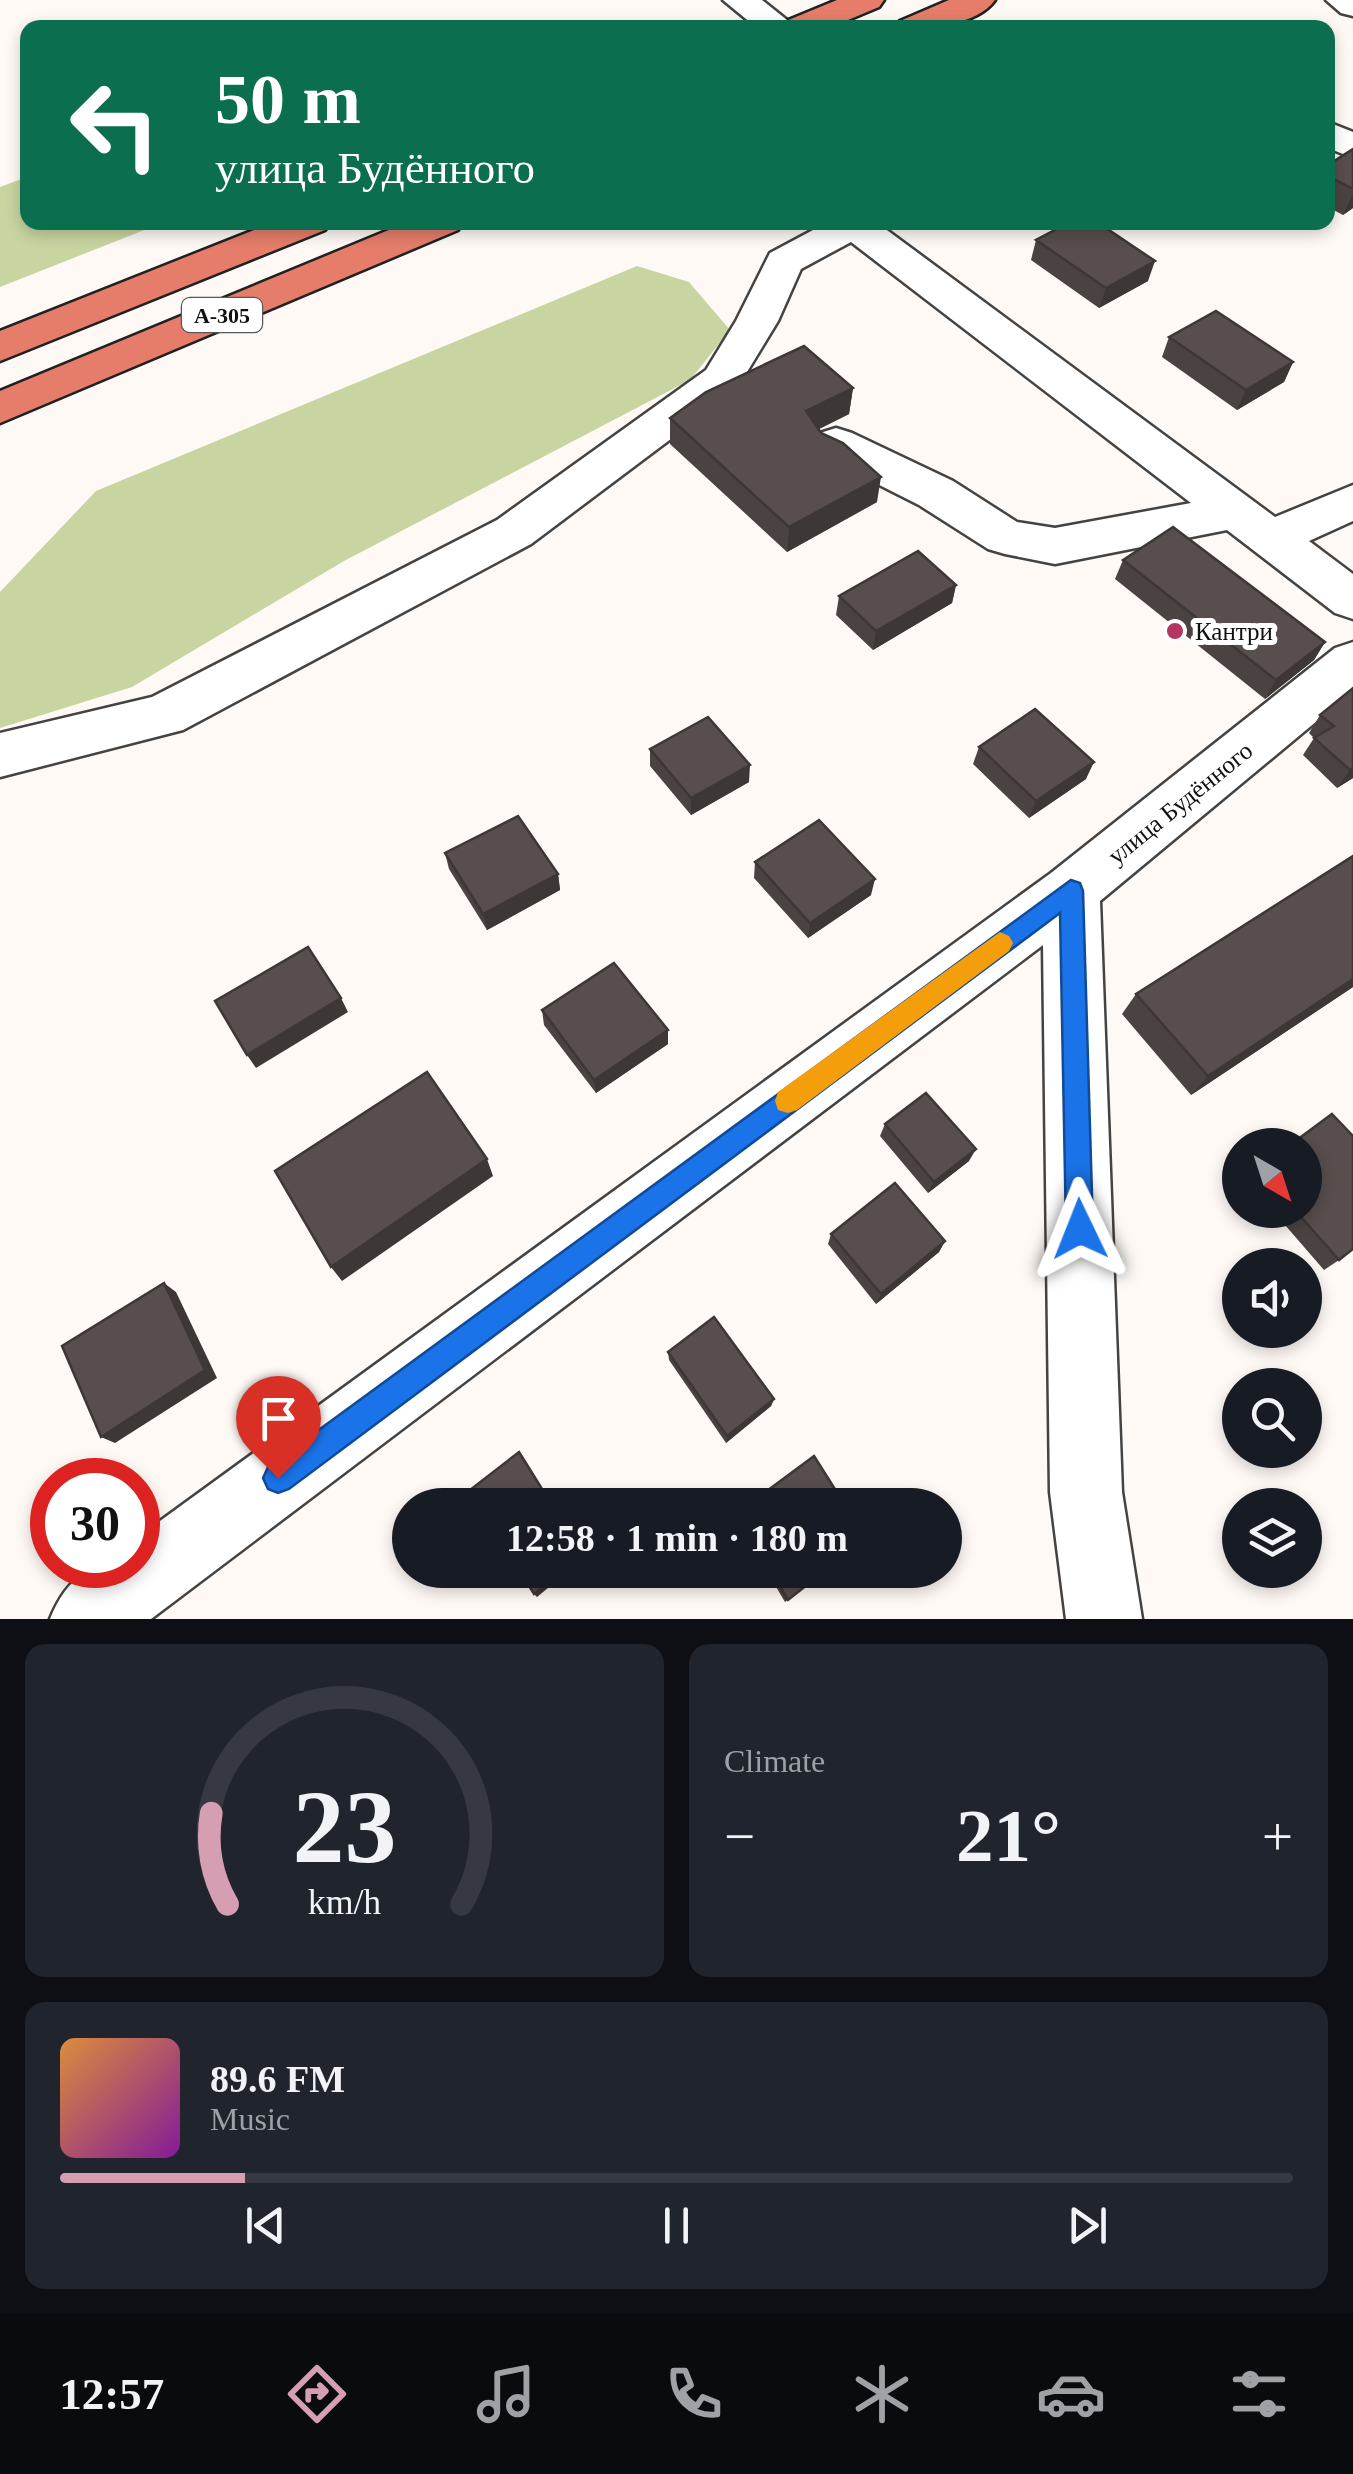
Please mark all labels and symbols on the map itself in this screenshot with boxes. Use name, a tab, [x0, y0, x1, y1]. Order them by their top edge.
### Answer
road number: А-305	[182, 298, 262, 332]
place label: Кантри	[1195, 618, 1273, 645]
marker: Кантри	[1164, 620, 1186, 642]
street label: улица Будённого	[1102, 737, 1258, 869]
north arrow	[1222, 1128, 1322, 1228]
position arrow	[1028, 1177, 1132, 1281]
pin	[236, 1376, 321, 1479]
speed limit sign: 30	[30, 1458, 160, 1588]

